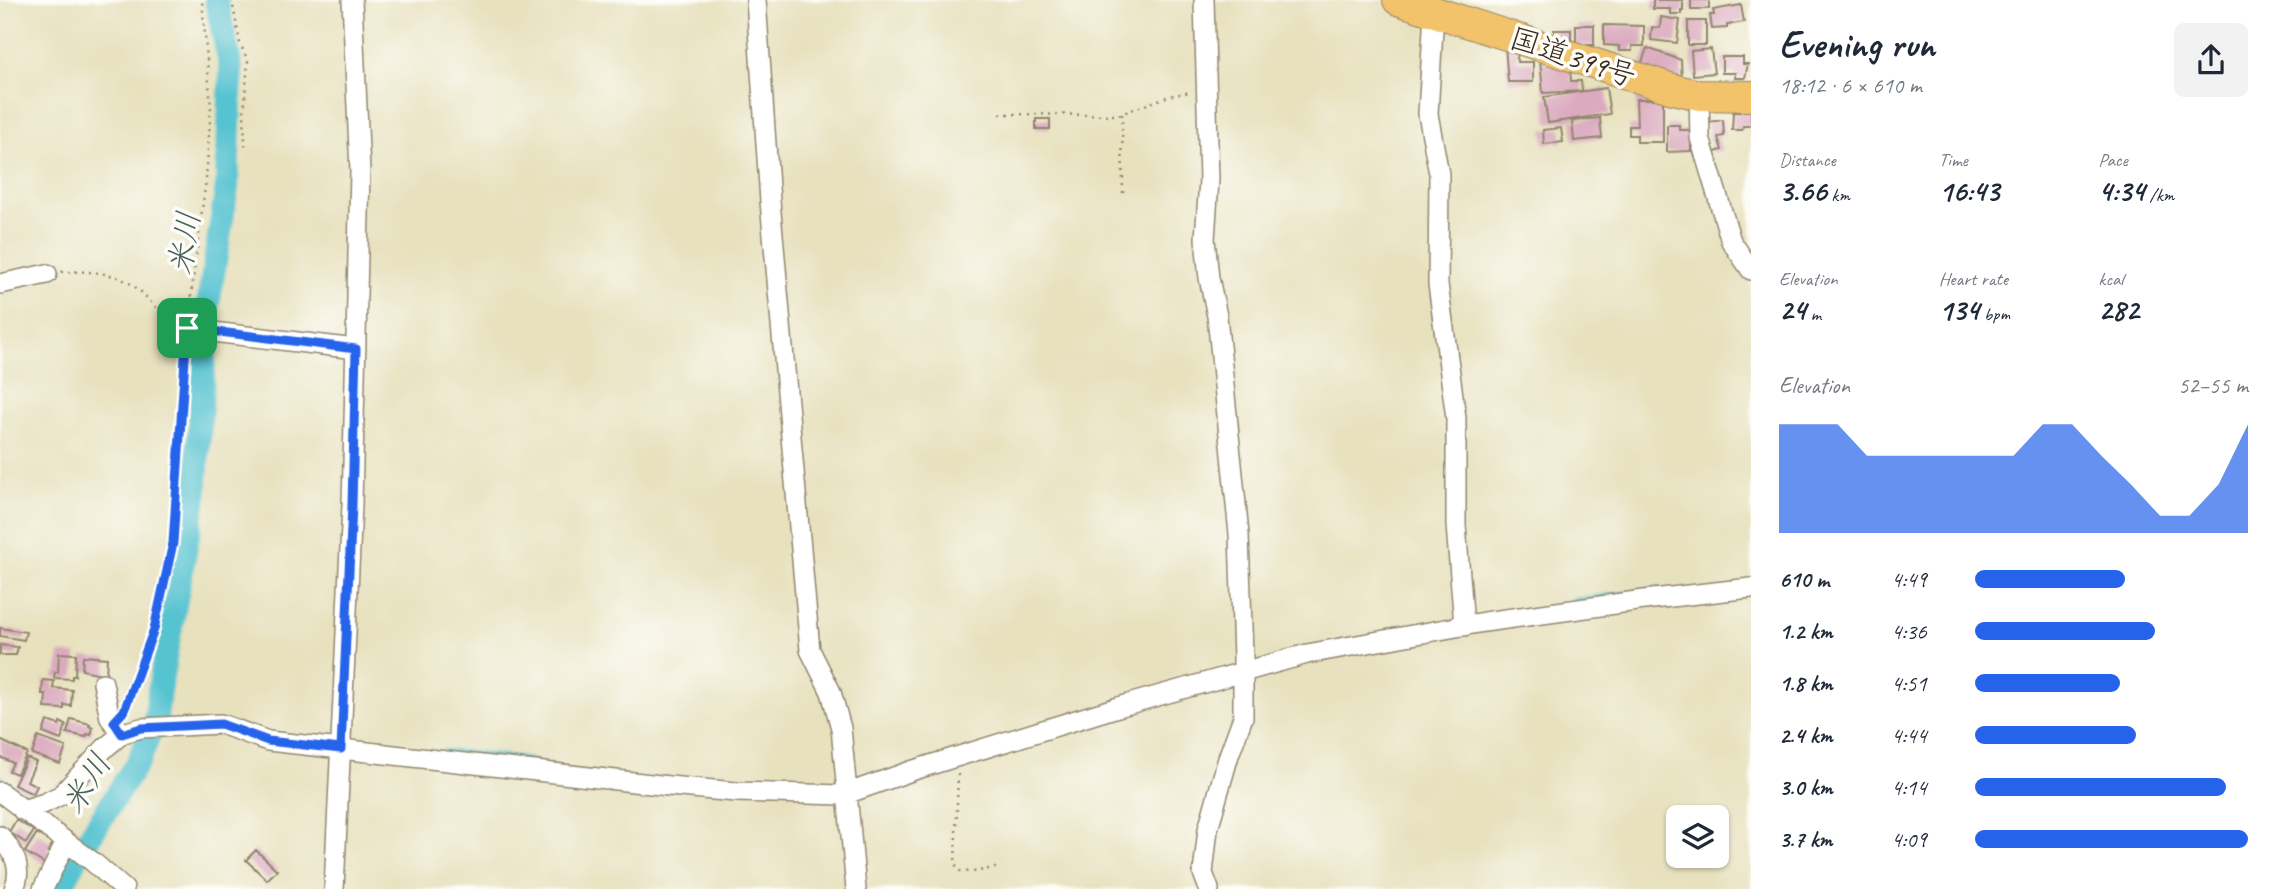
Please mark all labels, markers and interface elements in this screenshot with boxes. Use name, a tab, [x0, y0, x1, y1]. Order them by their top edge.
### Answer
street label: 国道399号	[1505, 19, 1641, 95]
text: Evening run	[1779, 21, 1935, 68]
button: share	[2174, 23, 2248, 97]
text: 18:12 · 6 × 610 m	[1779, 71, 1922, 100]
text: Distance	[1779, 148, 1836, 172]
text: Time	[1939, 148, 1968, 172]
text: Pace	[2098, 148, 2128, 172]
text: 3.66	[1779, 172, 1827, 210]
text: 16:43	[1939, 172, 1999, 210]
text: 4:34	[2098, 172, 2145, 210]
text: km	[1827, 183, 1850, 207]
text: /km	[2145, 183, 2174, 207]
water label: 米川	[159, 208, 210, 278]
text: Elevation	[1779, 267, 1837, 291]
text: Heart rate	[1939, 267, 2008, 291]
text: kcal	[2098, 267, 2123, 291]
text: 24	[1779, 291, 1806, 329]
text: 134	[1939, 291, 1979, 329]
text: 282	[2098, 291, 2139, 329]
pin	[157, 298, 217, 358]
text: m	[1806, 302, 1821, 326]
text: bpm	[1979, 302, 2010, 326]
icon: arrive	[168, 309, 206, 347]
text: Elevation	[1779, 371, 1850, 400]
text: 52–55 m	[2178, 371, 2248, 400]
text: 610 m	[1779, 565, 1829, 594]
text: 4:49	[1891, 565, 1927, 594]
text: 1.2 km	[1779, 617, 1833, 646]
text: 4:36	[1891, 617, 1927, 646]
text: 1.8 km	[1779, 669, 1833, 698]
text: 4:51	[1891, 669, 1927, 698]
text: 2.4 km	[1779, 721, 1833, 750]
text: 4:44	[1891, 721, 1927, 750]
water label: 米川	[52, 745, 121, 821]
text: 3.0 km	[1779, 773, 1833, 802]
text: 4:14	[1891, 773, 1927, 802]
map controls	[1666, 805, 1729, 868]
button: layers	[1666, 805, 1729, 868]
text: 3.7 km	[1779, 825, 1832, 854]
text: 4:09	[1891, 825, 1927, 854]

